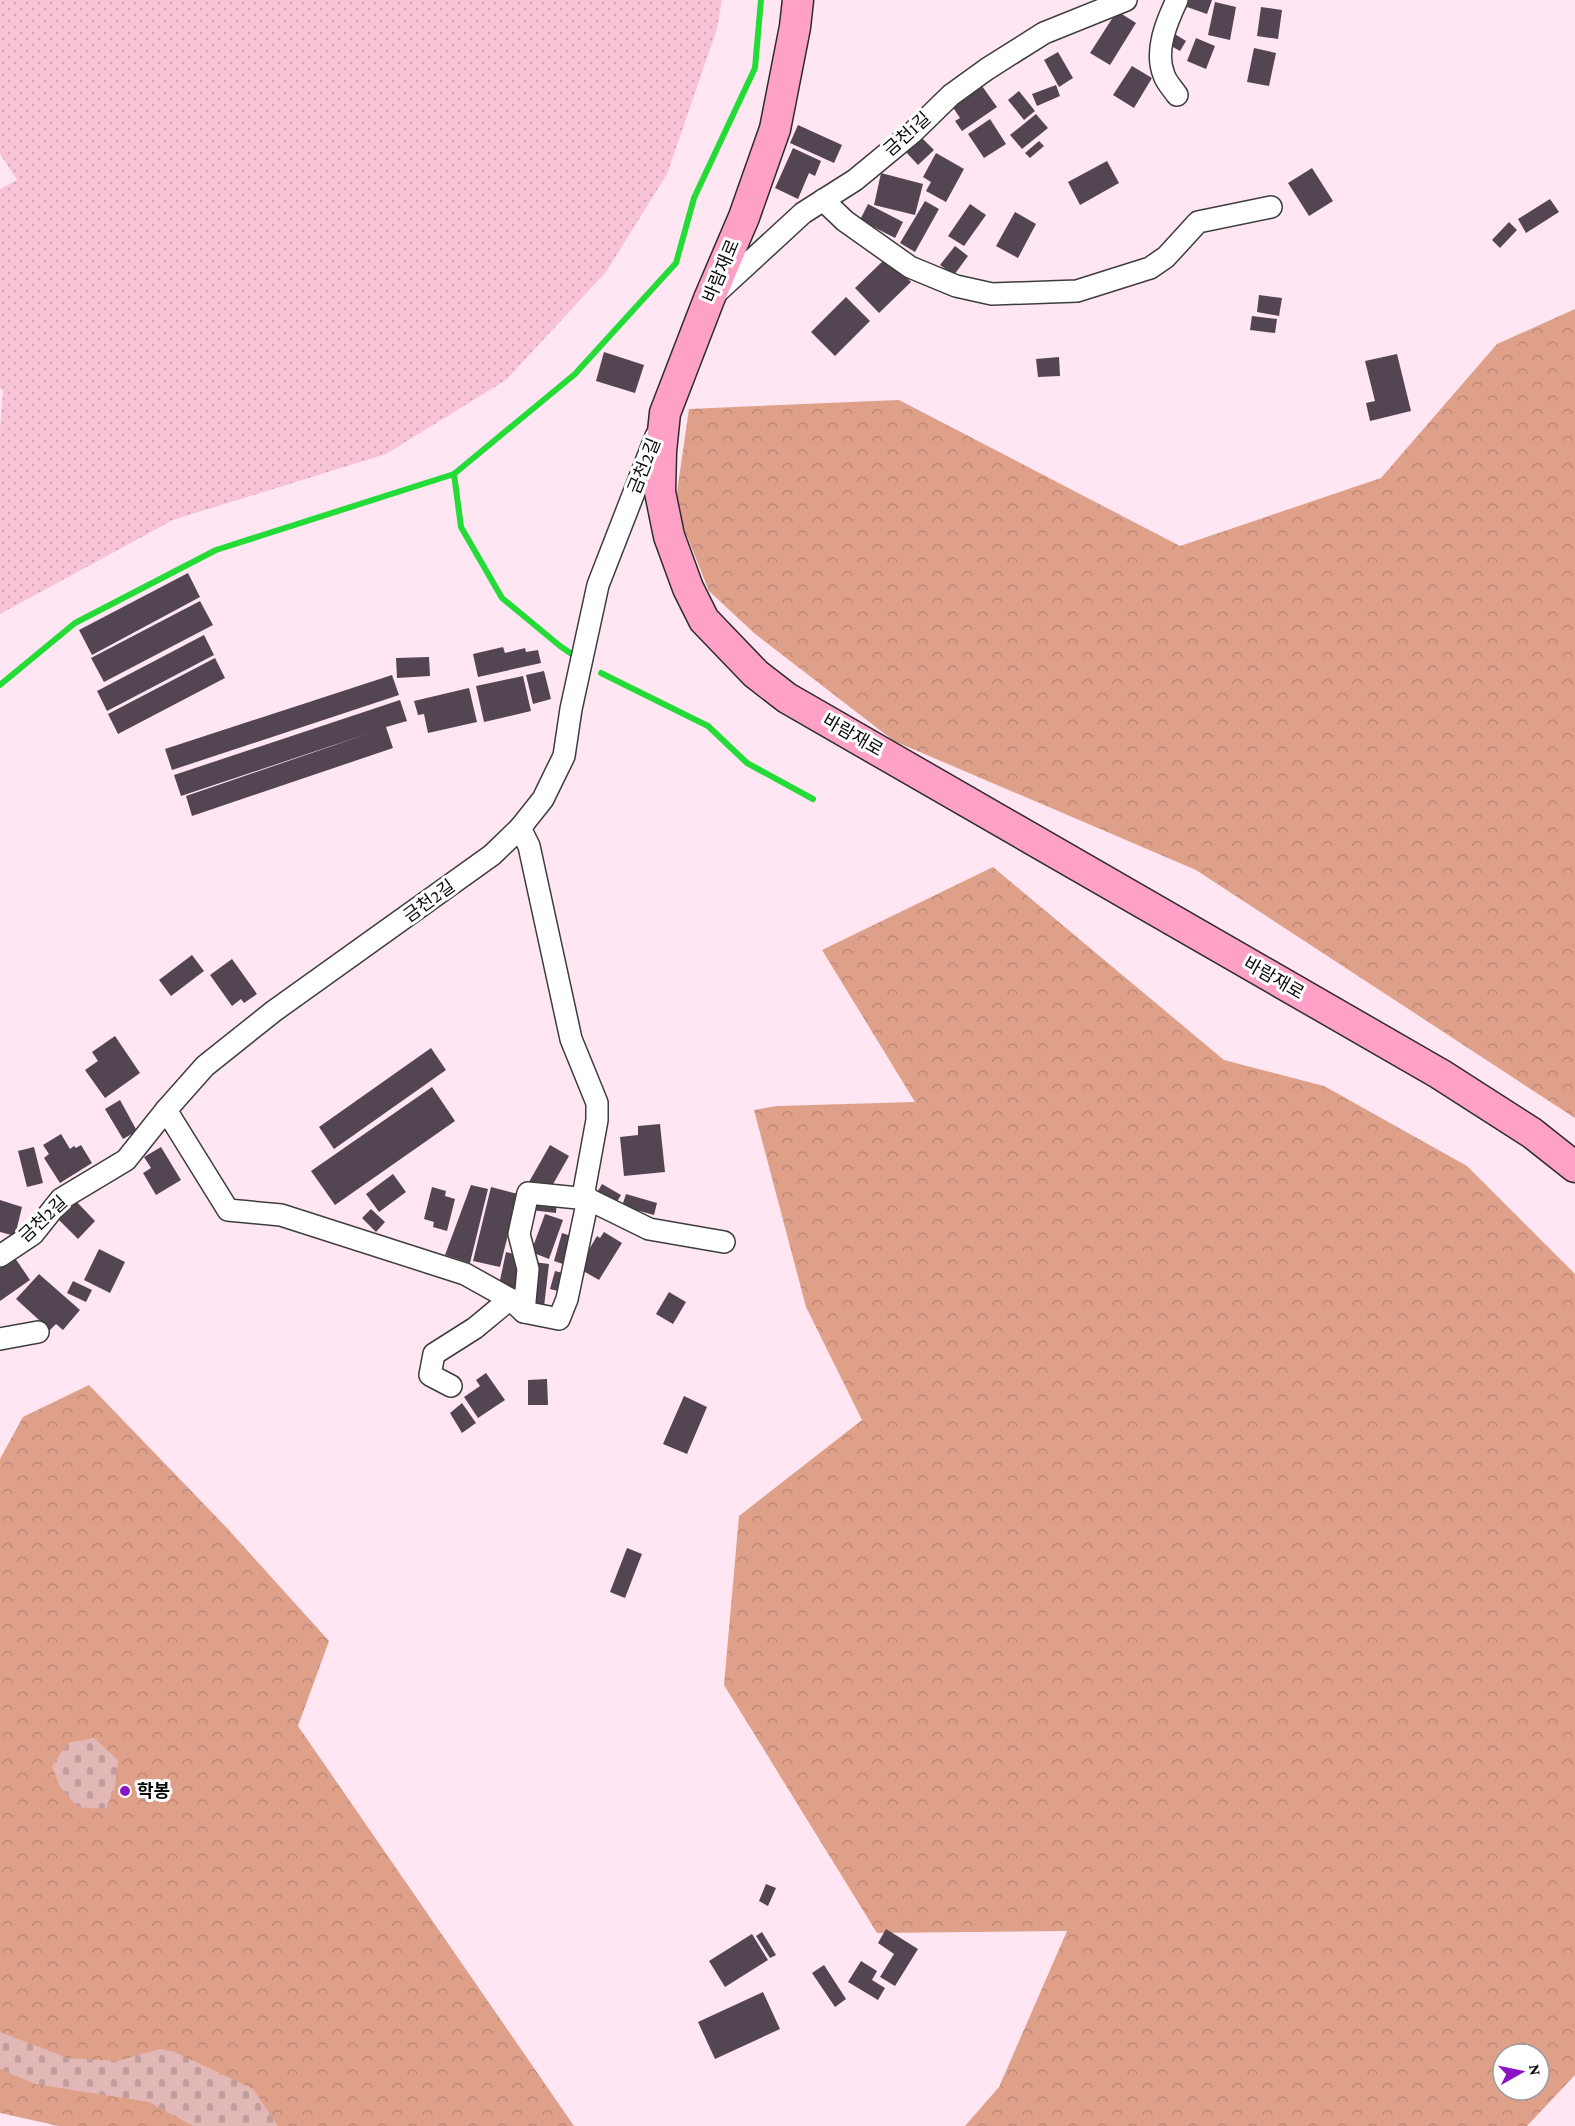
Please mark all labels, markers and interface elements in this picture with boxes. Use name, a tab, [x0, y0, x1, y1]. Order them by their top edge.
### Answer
street label: 금천1길	[880, 108, 934, 160]
street label: 바람재로	[699, 237, 743, 305]
street label: 금천2길	[624, 435, 664, 497]
street label: 바람재로	[819, 710, 887, 760]
street label: 금천2길	[400, 876, 458, 926]
street label: 바람재로	[1240, 953, 1308, 1003]
street label: 금천2길	[15, 1192, 71, 1246]
place label: 학봉	[137, 1781, 170, 1801]
marker: 학봉	[118, 1784, 132, 1798]
north arrow	[1491, 2042, 1551, 2102]
text: N	[1526, 2063, 1545, 2077]

